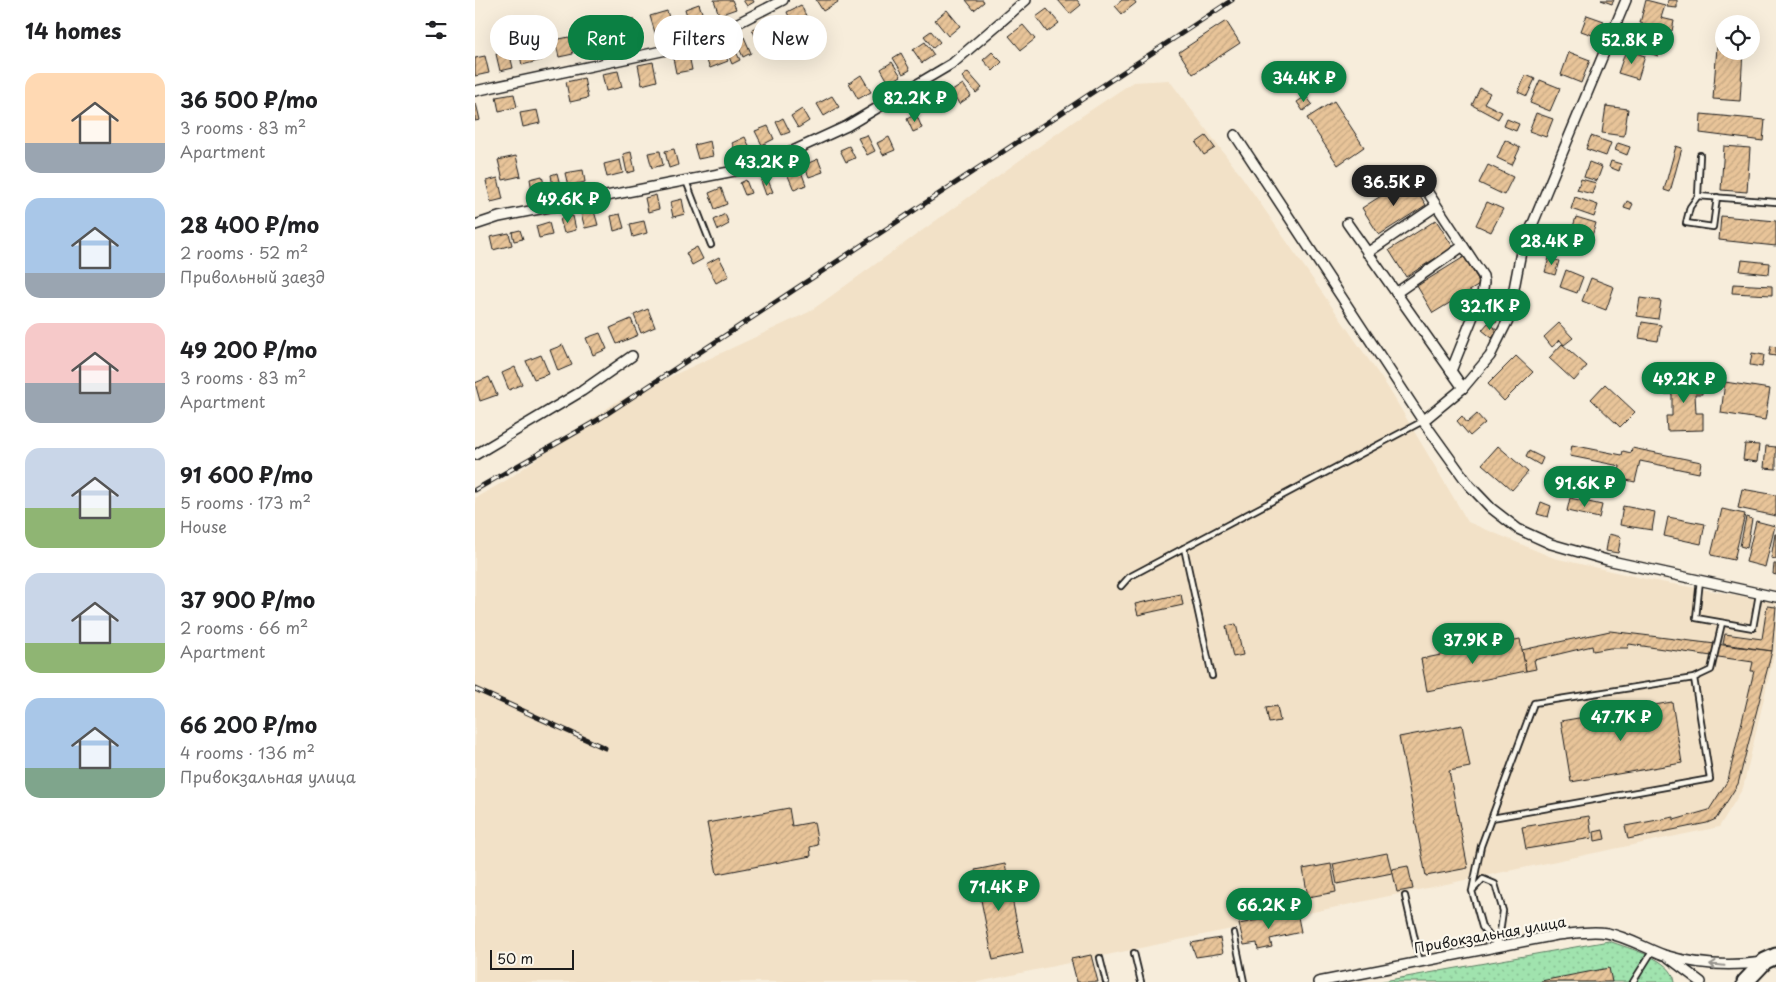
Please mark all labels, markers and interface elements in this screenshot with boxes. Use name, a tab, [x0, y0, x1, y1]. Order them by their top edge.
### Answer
text: 14 homes	[25, 14, 121, 46]
chip: Buy	[490, 15, 558, 60]
chip: Rent	[568, 15, 644, 60]
chip: Filters	[654, 15, 743, 60]
chip: New	[753, 15, 827, 60]
map controls	[1715, 15, 1760, 60]
button: locate	[1715, 15, 1760, 60]
icon: filters	[422, 16, 450, 44]
pin: 52.8K ₽	[1586, 22, 1678, 65]
text: 52.8K ₽	[1601, 27, 1663, 51]
pin: 34.4K ₽	[1258, 61, 1350, 103]
text: 34.4K ₽	[1272, 65, 1336, 89]
pin: 82.2K ₽	[869, 80, 961, 123]
text: 36 500 ₽/mo	[180, 83, 318, 115]
text: 82.2K ₽	[883, 85, 947, 109]
icon: home	[65, 93, 125, 153]
text: 3 rooms · 83 m²	[180, 115, 306, 139]
text: Apartment	[180, 139, 265, 163]
pin: 43.2K ₽	[721, 144, 813, 187]
text: 43.2K ₽	[735, 149, 799, 173]
pin: 36.5K ₽	[1348, 164, 1440, 207]
text: 36.5K ₽	[1363, 169, 1425, 193]
pin: 49.6K ₽	[522, 182, 614, 224]
text: 49.6K ₽	[537, 186, 599, 210]
text: 28 400 ₽/mo	[180, 208, 319, 240]
icon: home	[65, 218, 125, 278]
pin: 28.4K ₽	[1506, 224, 1598, 266]
text: 28.4K ₽	[1520, 228, 1584, 252]
text: 2 rooms · 52 m²	[180, 240, 308, 264]
text: Привольный заезд	[180, 264, 325, 288]
pin: 32.1K ₽	[1444, 288, 1536, 331]
text: 32.1K ₽	[1460, 293, 1520, 317]
text: 49 200 ₽/mo	[180, 333, 317, 365]
icon: home	[65, 343, 125, 403]
pin: 49.2K ₽	[1638, 362, 1730, 404]
text: 3 rooms · 83 m²	[180, 365, 306, 389]
text: 49.2K ₽	[1653, 366, 1715, 390]
text: Apartment	[180, 389, 265, 413]
text: 91 600 ₽/mo	[180, 458, 313, 490]
pin: 91.6K ₽	[1539, 466, 1631, 508]
icon: home	[65, 468, 125, 528]
text: 91.6K ₽	[1555, 470, 1615, 494]
text: 5 rooms · 173 m²	[180, 490, 311, 514]
text: House	[180, 514, 227, 538]
text: 37 900 ₽/mo	[180, 583, 315, 615]
icon: home	[65, 593, 125, 653]
text: 2 rooms · 66 m²	[180, 615, 308, 639]
pin: 37.9K ₽	[1427, 622, 1519, 665]
text: 37.9K ₽	[1443, 627, 1503, 651]
text: Apartment	[180, 639, 265, 663]
pin: 47.7K ₽	[1575, 700, 1667, 742]
text: 47.7K ₽	[1591, 704, 1651, 728]
text: 66 200 ₽/mo	[180, 708, 317, 740]
icon: home	[65, 718, 125, 778]
text: 4 rooms · 136 m²	[180, 740, 315, 764]
text: Привокзальная улица	[180, 764, 356, 788]
pin: 71.4K ₽	[953, 870, 1045, 912]
text: 71.4K ₽	[970, 874, 1028, 898]
pin: 66.2K ₽	[1223, 888, 1315, 930]
text: 66.2K ₽	[1237, 892, 1301, 916]
street label: Привокзальная улица	[1412, 911, 1568, 958]
scale bar	[490, 947, 574, 970]
text: 50 m	[497, 948, 533, 969]
one-way arrow	[1709, 960, 1725, 970]

